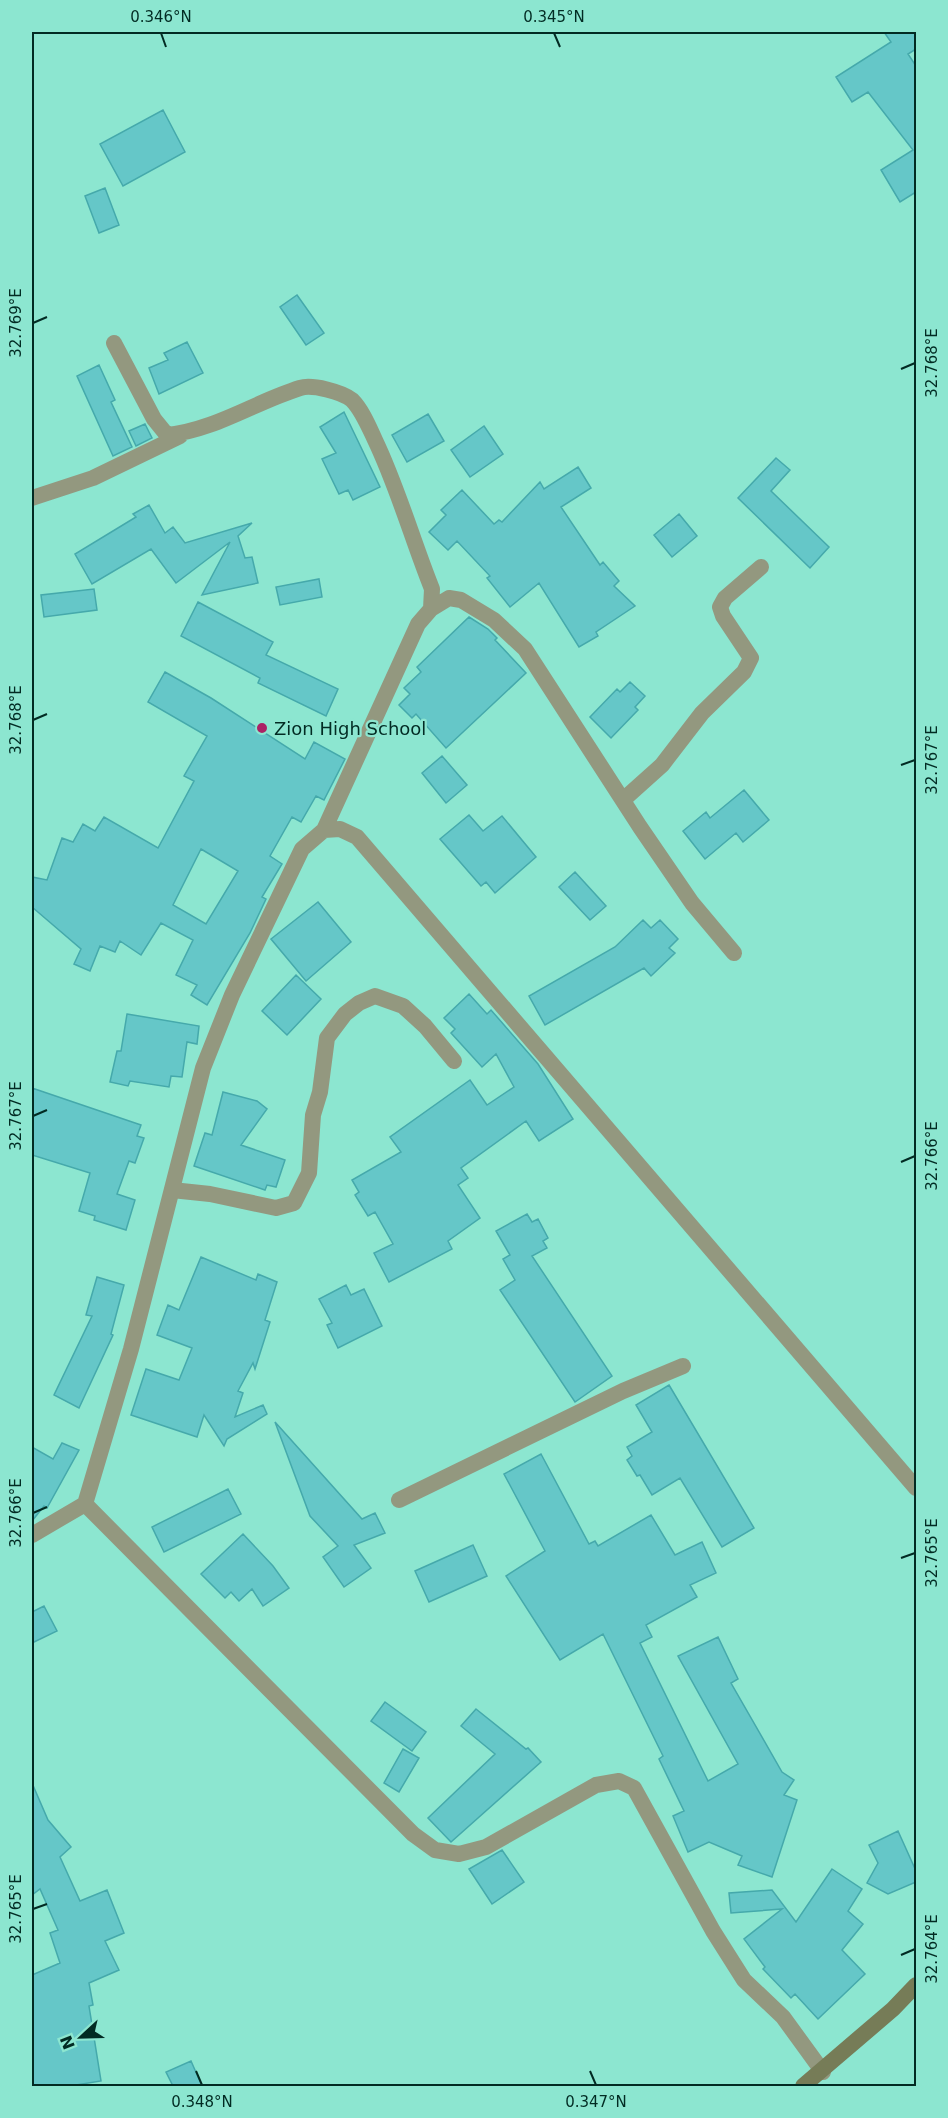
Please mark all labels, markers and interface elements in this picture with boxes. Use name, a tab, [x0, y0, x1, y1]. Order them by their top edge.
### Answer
text: 0.346°N	[130, 8, 192, 26]
text: 0.345°N	[523, 8, 585, 26]
text: 32.769°E	[7, 288, 25, 358]
text: 32.768°E	[923, 328, 941, 398]
text: 32.768°E	[7, 685, 25, 755]
place label: Zion High School	[274, 718, 426, 739]
marker: Zion High School	[255, 721, 269, 735]
text: 32.767°E	[923, 725, 941, 795]
text: 32.767°E	[7, 1081, 25, 1151]
text: 32.766°E	[923, 1121, 941, 1191]
text: 32.766°E	[7, 1478, 25, 1548]
text: 32.765°E	[923, 1518, 941, 1588]
text: 32.765°E	[7, 1874, 25, 1944]
text: 32.764°E	[923, 1914, 941, 1984]
north arrow	[51, 2007, 111, 2067]
text: N	[56, 2033, 79, 2052]
text: 0.348°N	[171, 2093, 233, 2111]
text: 0.347°N	[565, 2093, 627, 2111]

